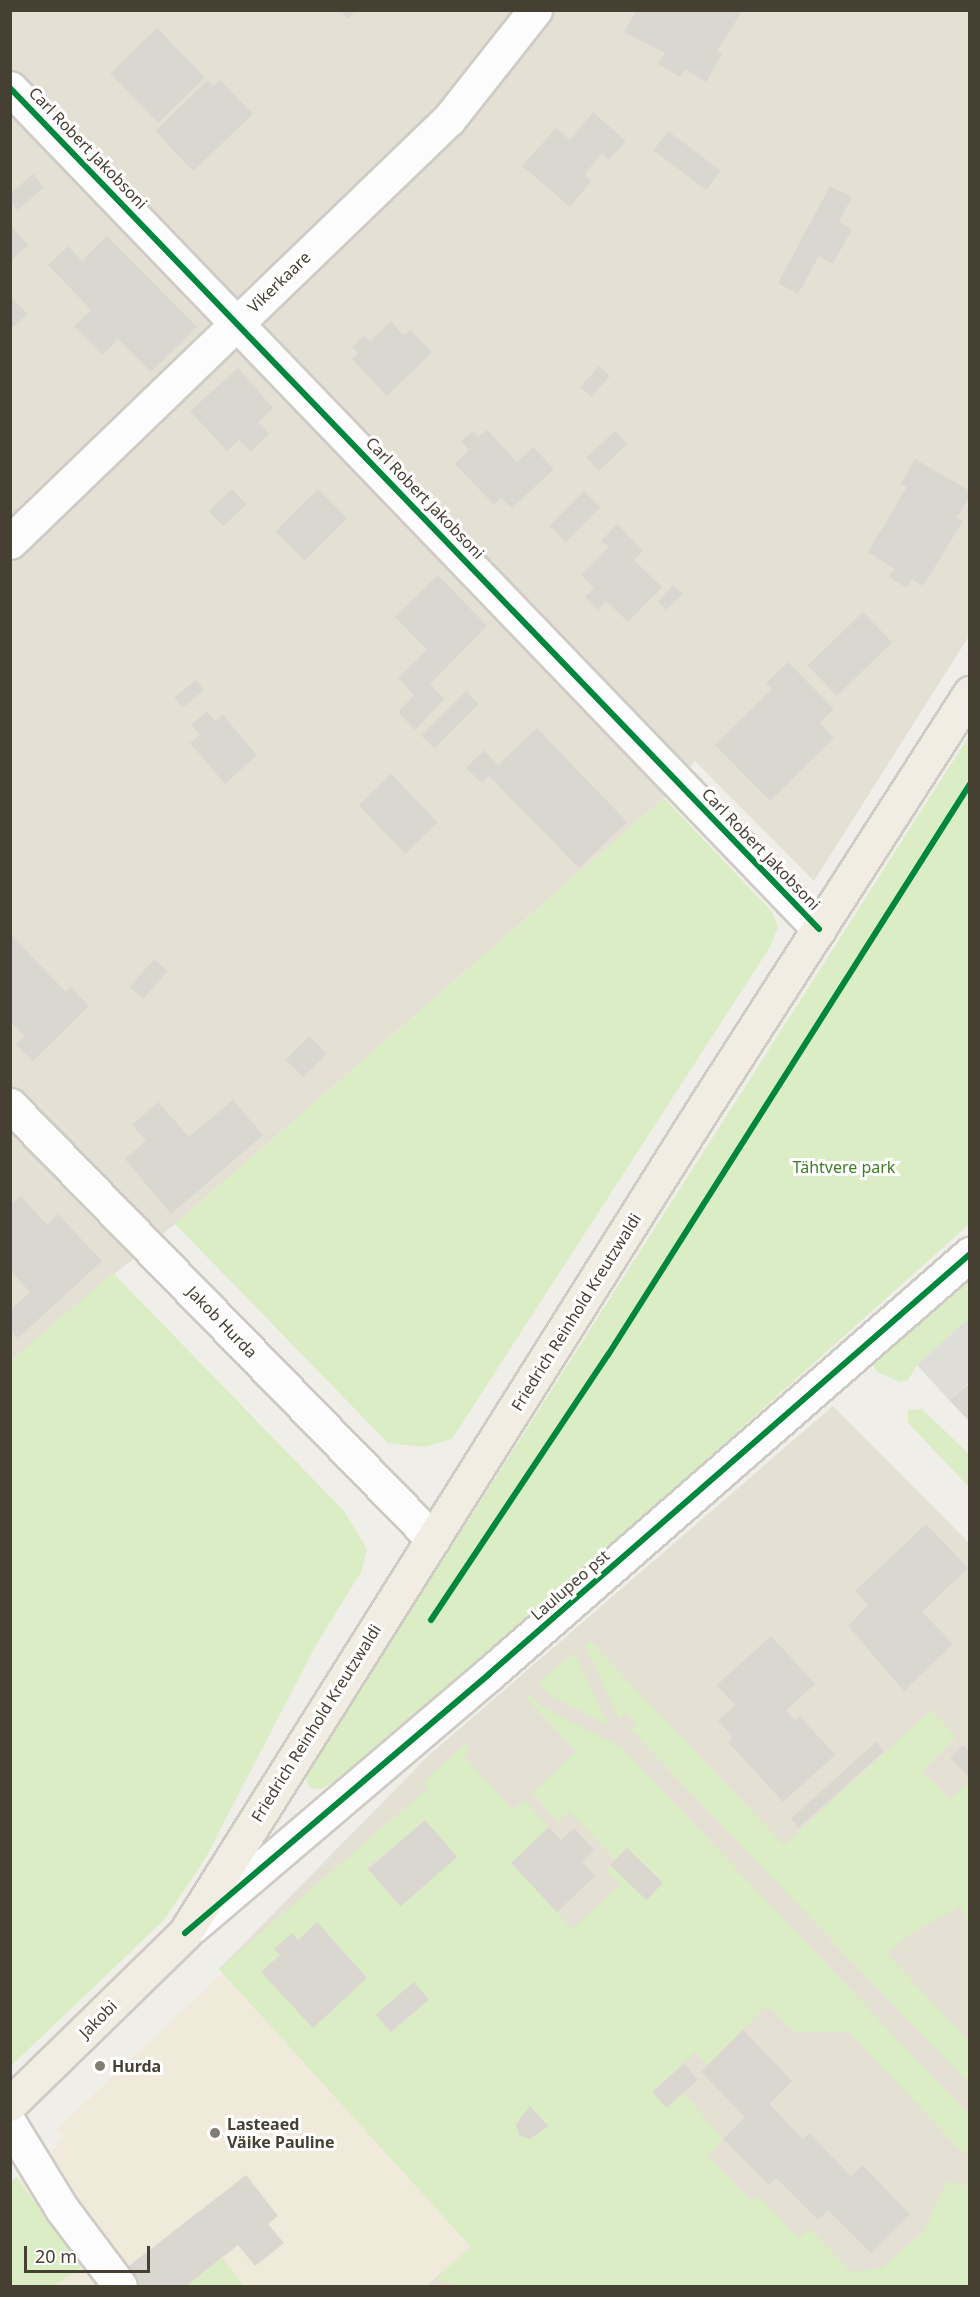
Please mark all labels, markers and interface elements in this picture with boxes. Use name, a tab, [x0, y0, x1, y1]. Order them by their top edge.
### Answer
street label: Carl Robert Jakobsoni	[25, 83, 151, 213]
street label: Vikerkaare	[244, 247, 314, 317]
street label: Carl Robert Jakobsoni	[362, 433, 488, 563]
street label: Carl Robert Jakobsoni	[698, 784, 824, 914]
park label: Tähtvere park	[793, 1157, 895, 1177]
street label: Friedrich Reinhold Kreutzwaldi	[507, 1210, 645, 1414]
street label: Jakob Hurda	[183, 1282, 261, 1362]
street label: Laulupeo pst	[527, 1546, 613, 1624]
street label: Friedrich Reinhold Kreutzwaldi	[247, 1621, 385, 1825]
street label: Jakobi	[75, 1996, 121, 2042]
place label: Hurda	[112, 2056, 161, 2076]
marker: Hurda	[93, 2059, 107, 2073]
place label: Lasteaed Väike Pauline	[227, 2114, 335, 2152]
marker: Lasteaed Väike Pauline	[208, 2126, 222, 2140]
scale bar	[27, 2234, 153, 2272]
text: 20 m	[35, 2244, 77, 2268]

